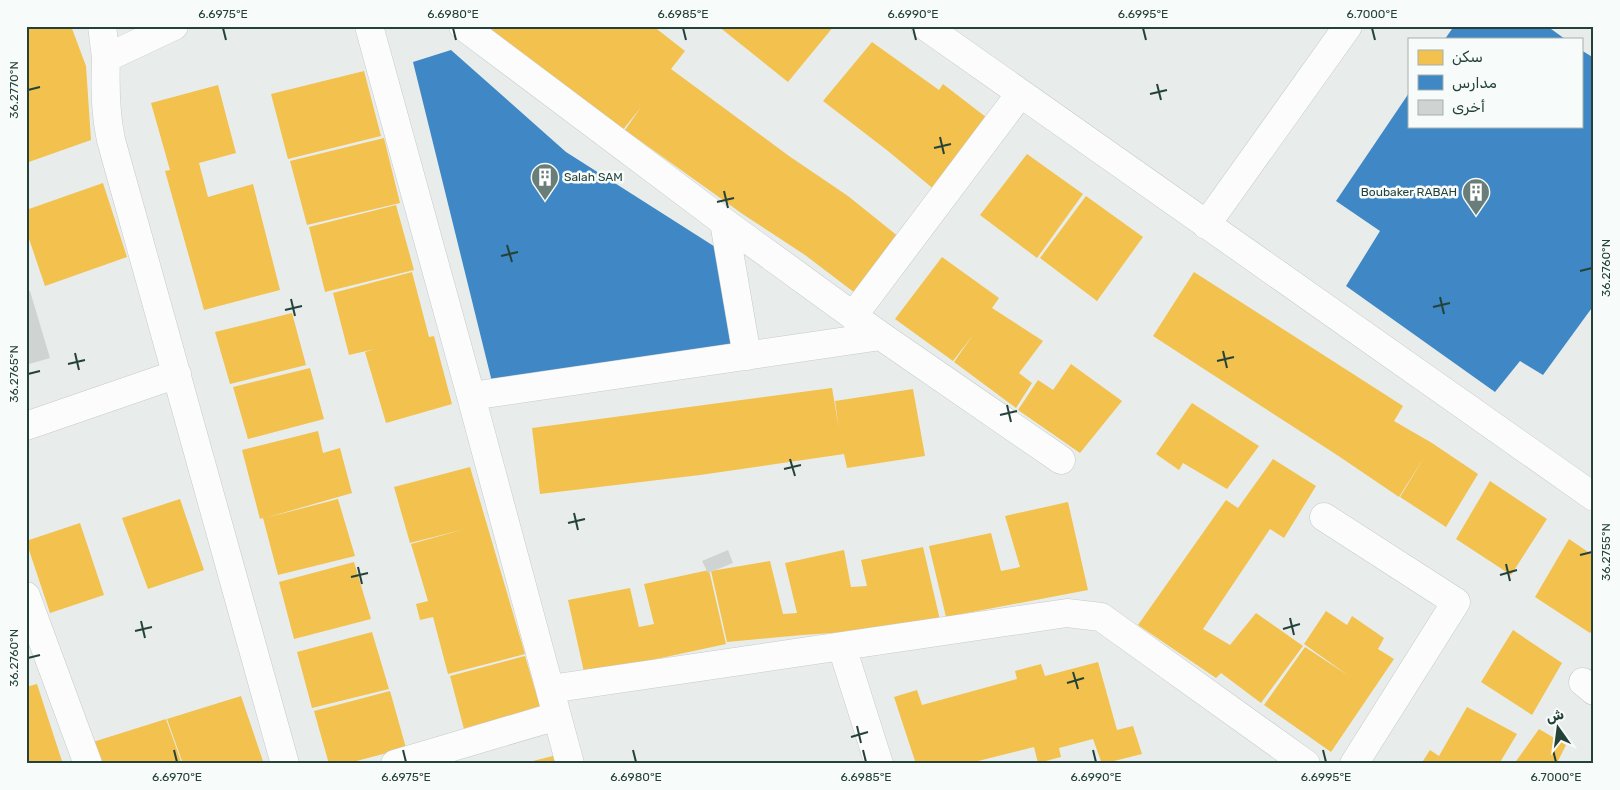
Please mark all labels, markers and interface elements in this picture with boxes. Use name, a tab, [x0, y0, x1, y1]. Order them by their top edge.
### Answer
text: 6.6975°E	[198, 7, 248, 21]
text: 6.6980°E	[427, 7, 479, 21]
text: 6.6985°E	[657, 7, 709, 21]
text: 6.6990°E	[887, 7, 939, 21]
text: 6.6995°E	[1118, 7, 1168, 21]
text: 6.7000°E	[1347, 7, 1397, 21]
legend	[1408, 38, 1582, 128]
text: سكن	[1452, 48, 1483, 66]
text: 36.2770°N	[7, 61, 21, 119]
text: مدارس	[1452, 74, 1497, 92]
text: أخرى	[1452, 98, 1485, 116]
building icon: Salah SAM	[530, 162, 560, 201]
place label: Salah SAM	[564, 170, 623, 184]
building icon: Boubaker RABAH	[1461, 177, 1491, 216]
place label: Boubaker RABAH	[1361, 185, 1457, 199]
text: 36.2760°N	[1599, 239, 1613, 297]
text: 36.2765°N	[7, 345, 21, 403]
text: 36.2755°N	[1599, 523, 1613, 581]
text: 36.2760°N	[7, 629, 21, 687]
north arrow	[1532, 702, 1582, 752]
text: ش	[1544, 705, 1566, 726]
text: 6.6970°E	[152, 770, 202, 784]
text: 6.6975°E	[381, 770, 431, 784]
text: 6.6980°E	[610, 770, 662, 784]
text: 6.6985°E	[840, 770, 892, 784]
text: 6.6990°E	[1070, 770, 1122, 784]
text: 6.6995°E	[1301, 770, 1351, 784]
text: 6.7000°E	[1531, 770, 1581, 784]

